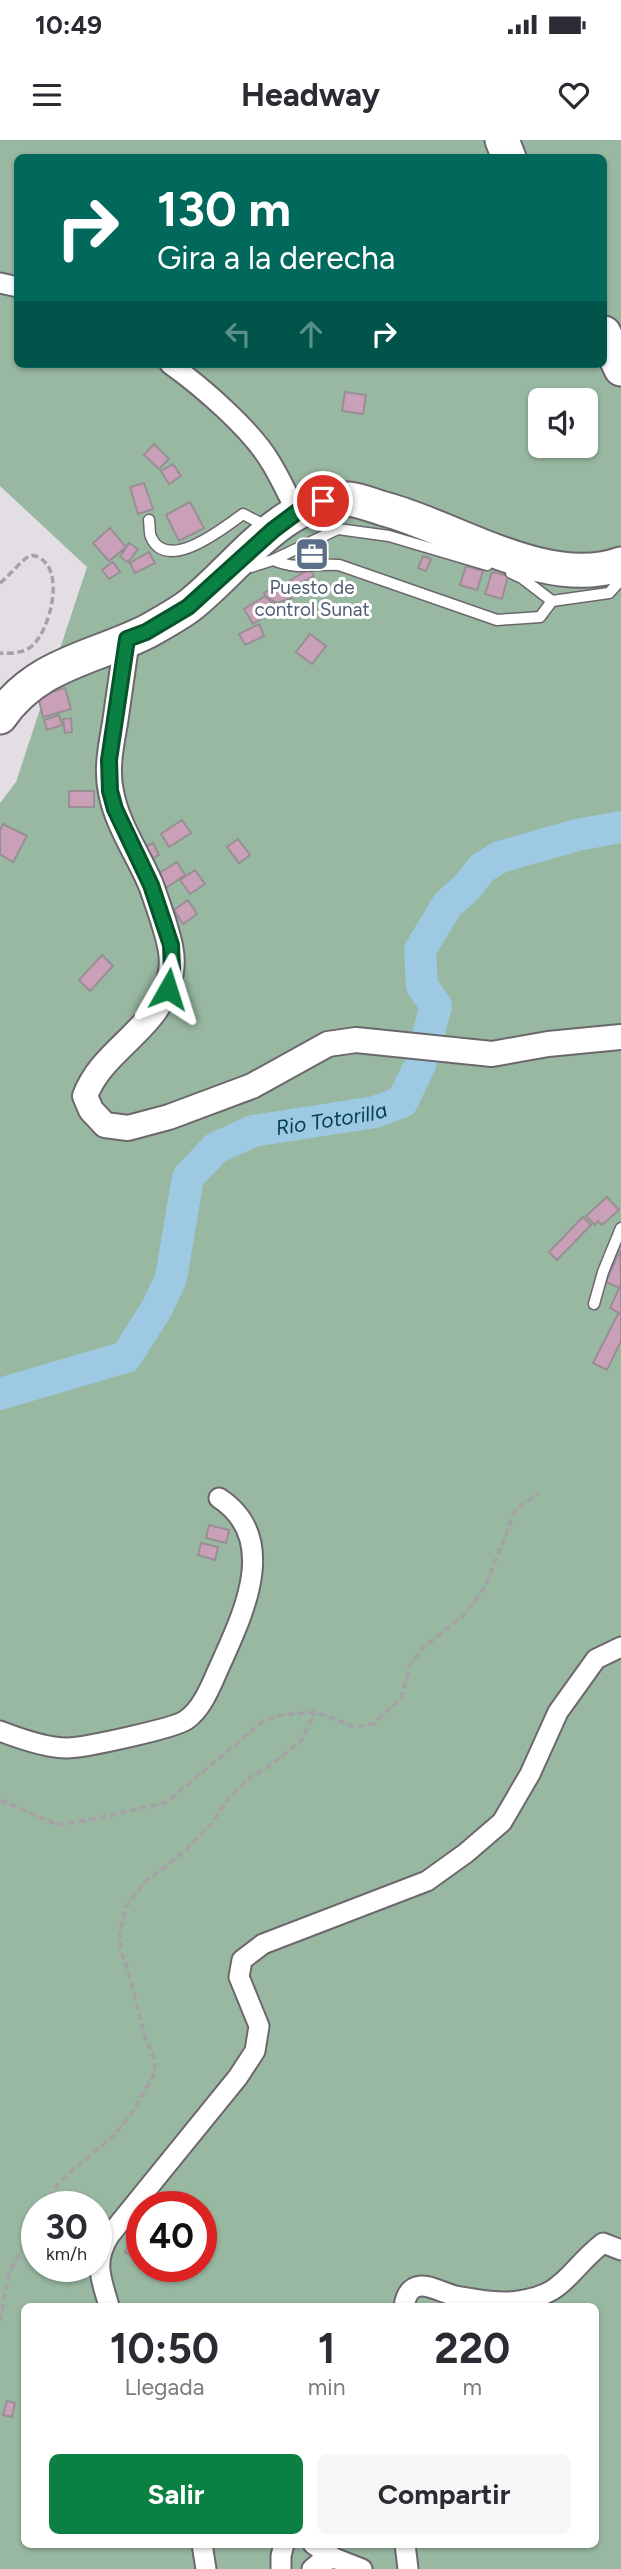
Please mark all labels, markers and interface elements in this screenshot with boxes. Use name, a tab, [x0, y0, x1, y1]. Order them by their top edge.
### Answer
text: 10:49	[35, 9, 102, 41]
icon: menu	[28, 76, 66, 114]
text: Headway	[241, 76, 380, 114]
icon: heart	[555, 76, 593, 114]
text: 130 m	[157, 179, 291, 238]
icon: right	[42, 182, 133, 273]
text: Gira a la derecha	[157, 239, 395, 277]
icon: left	[219, 315, 257, 353]
icon: ahead	[292, 315, 330, 353]
icon: right	[365, 315, 403, 353]
map controls	[528, 388, 598, 458]
button: sound	[528, 388, 598, 458]
pin	[293, 471, 353, 531]
icon: arrive	[304, 482, 342, 520]
office icon: Puesto de control Sunat	[293, 535, 331, 573]
place label: Puesto de control Sunat	[254, 576, 370, 621]
position arrow	[131, 952, 205, 1026]
water label: Rio Totorilla	[274, 1096, 390, 1140]
speed limit sign: 40	[126, 2191, 217, 2282]
text: 30	[45, 2206, 88, 2248]
text: km/h	[46, 2243, 87, 2265]
text: 10:50	[110, 2323, 219, 2374]
text: 1	[318, 2323, 336, 2374]
text: 220	[434, 2323, 510, 2374]
text: Llegada	[124, 2373, 204, 2401]
text: min	[308, 2373, 346, 2401]
text: m	[462, 2373, 482, 2401]
button: Salir	[49, 2454, 303, 2534]
button: Compartir	[317, 2454, 571, 2534]

